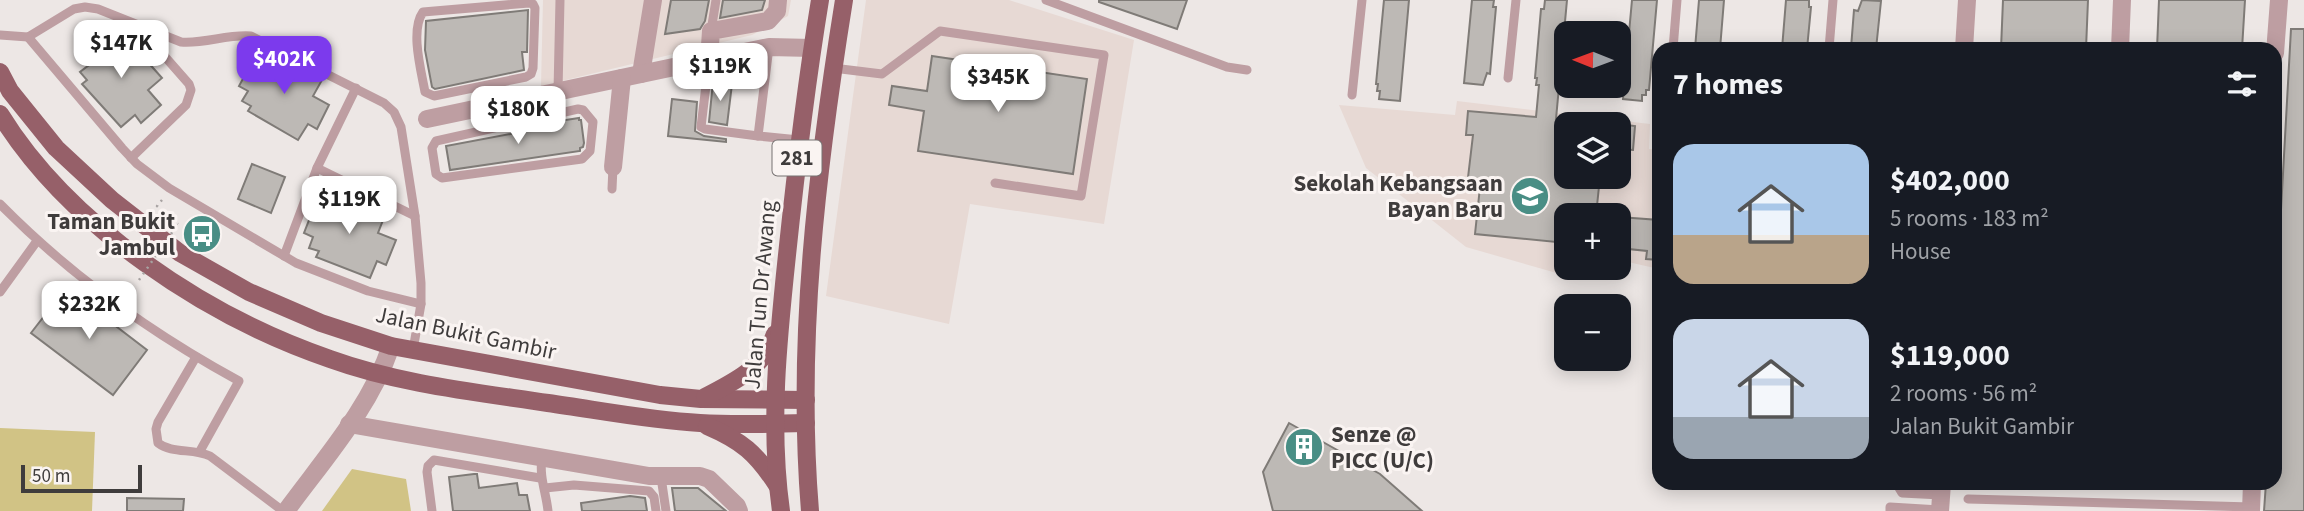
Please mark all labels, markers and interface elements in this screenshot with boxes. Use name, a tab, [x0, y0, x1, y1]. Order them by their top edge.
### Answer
pin: $147K	[72, 20, 170, 80]
north arrow	[1554, 21, 1631, 98]
map controls	[1554, 21, 1631, 371]
text: $147K	[90, 26, 152, 59]
pin: $402K	[235, 36, 333, 96]
text: $402K	[253, 42, 315, 75]
pin: $119K	[671, 43, 769, 103]
text: $119K	[689, 49, 751, 82]
pin: $345K	[949, 54, 1047, 114]
text: $345K	[967, 60, 1029, 93]
text: 7 homes	[1673, 63, 1783, 106]
icon: filters	[2223, 65, 2261, 103]
pin: $180K	[469, 86, 567, 146]
text: $180K	[487, 92, 549, 125]
button: layers	[1554, 112, 1631, 189]
road number: 281	[772, 140, 822, 176]
text: $402,000	[1890, 159, 2010, 202]
place label: Sekolah Kebangsaan Bayan Baru	[1293, 167, 1503, 226]
icon: home	[1729, 172, 1813, 256]
school or university icon: Sekolah Kebangsaan Bayan Baru	[1509, 175, 1551, 217]
pin: $119K	[300, 176, 398, 236]
text: $119K	[318, 182, 380, 215]
street label: Jalan Tun Dr Awang	[735, 199, 785, 391]
text: 5 rooms · 183 m²	[1890, 202, 2049, 235]
button: +	[1554, 203, 1631, 280]
place label: Taman Bukit Jambul	[47, 205, 175, 264]
bus stop icon: Taman Bukit Jambul	[181, 213, 223, 255]
text: House	[1890, 235, 1951, 268]
pin: $232K	[40, 282, 138, 341]
text: $232K	[58, 287, 120, 320]
button: −	[1554, 294, 1631, 371]
street label: Jalan Bukit Gambir	[373, 298, 560, 368]
text: $119,000	[1890, 334, 2010, 377]
icon: home	[1729, 347, 1813, 431]
text: 2 rooms · 56 m²	[1890, 377, 2037, 410]
text: Jalan Bukit Gambir	[1890, 410, 2074, 443]
place label: Senze @ PICC (U/C)	[1331, 418, 1434, 477]
building icon: Senze @ PICC (U/C)	[1283, 426, 1325, 468]
scale bar	[21, 462, 142, 494]
text: 50 m	[32, 463, 70, 490]

